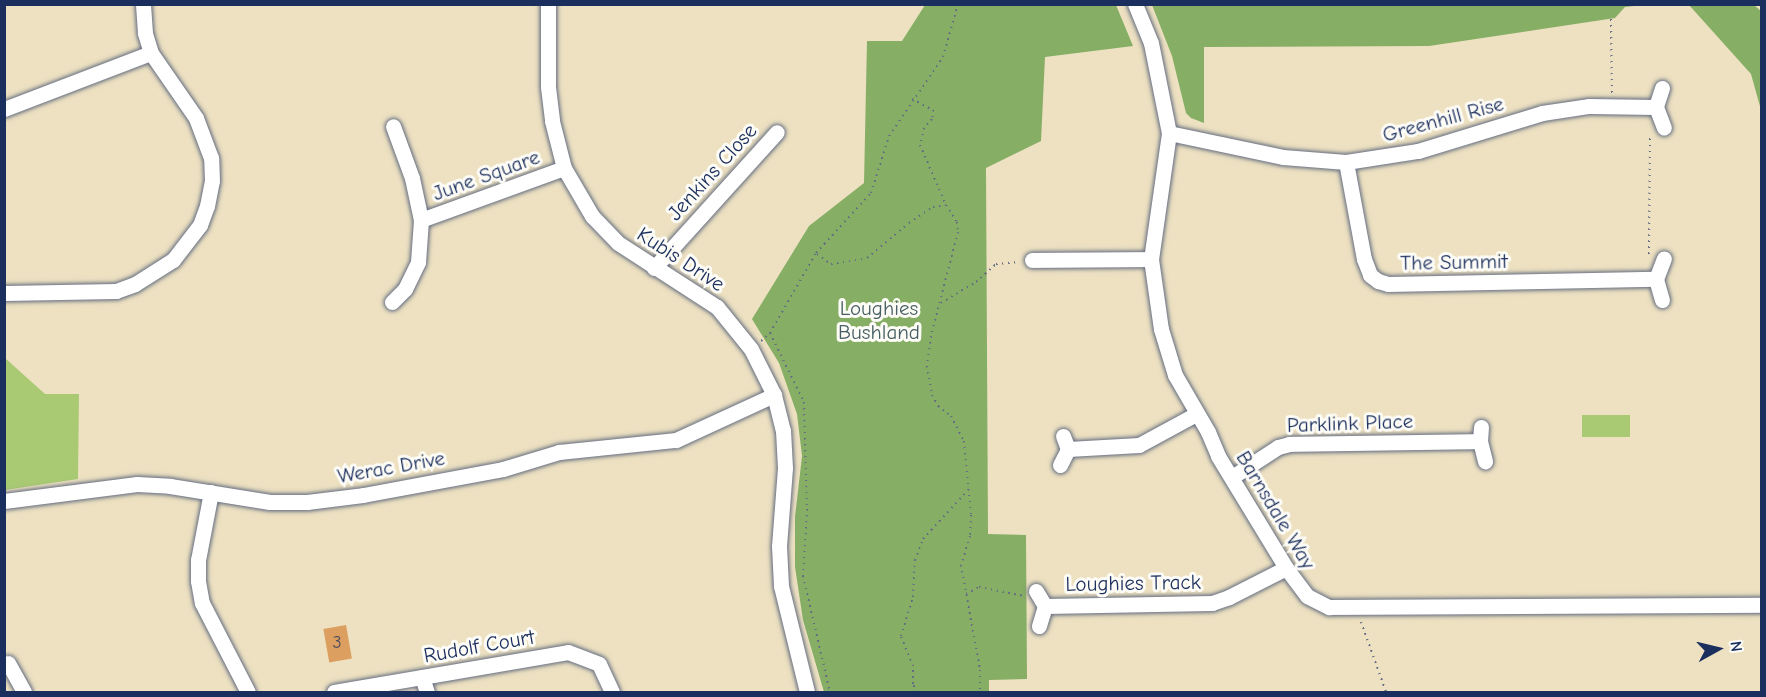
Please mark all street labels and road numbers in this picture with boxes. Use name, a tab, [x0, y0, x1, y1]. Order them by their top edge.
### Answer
street label: Greenhill Rise	[1380, 91, 1506, 147]
street label: Jenkins Close	[662, 118, 762, 226]
street label: June Square	[429, 144, 543, 206]
street label: Kubis Drive	[632, 221, 730, 297]
street label: The Summit	[1400, 248, 1508, 276]
street label: Parklink Place	[1286, 408, 1414, 438]
street label: Werac Drive	[335, 445, 447, 489]
street label: Barnsdale Way	[1231, 446, 1321, 574]
street label: Loughies Track	[1065, 569, 1201, 597]
street label: Rudolf Court	[422, 624, 536, 668]

